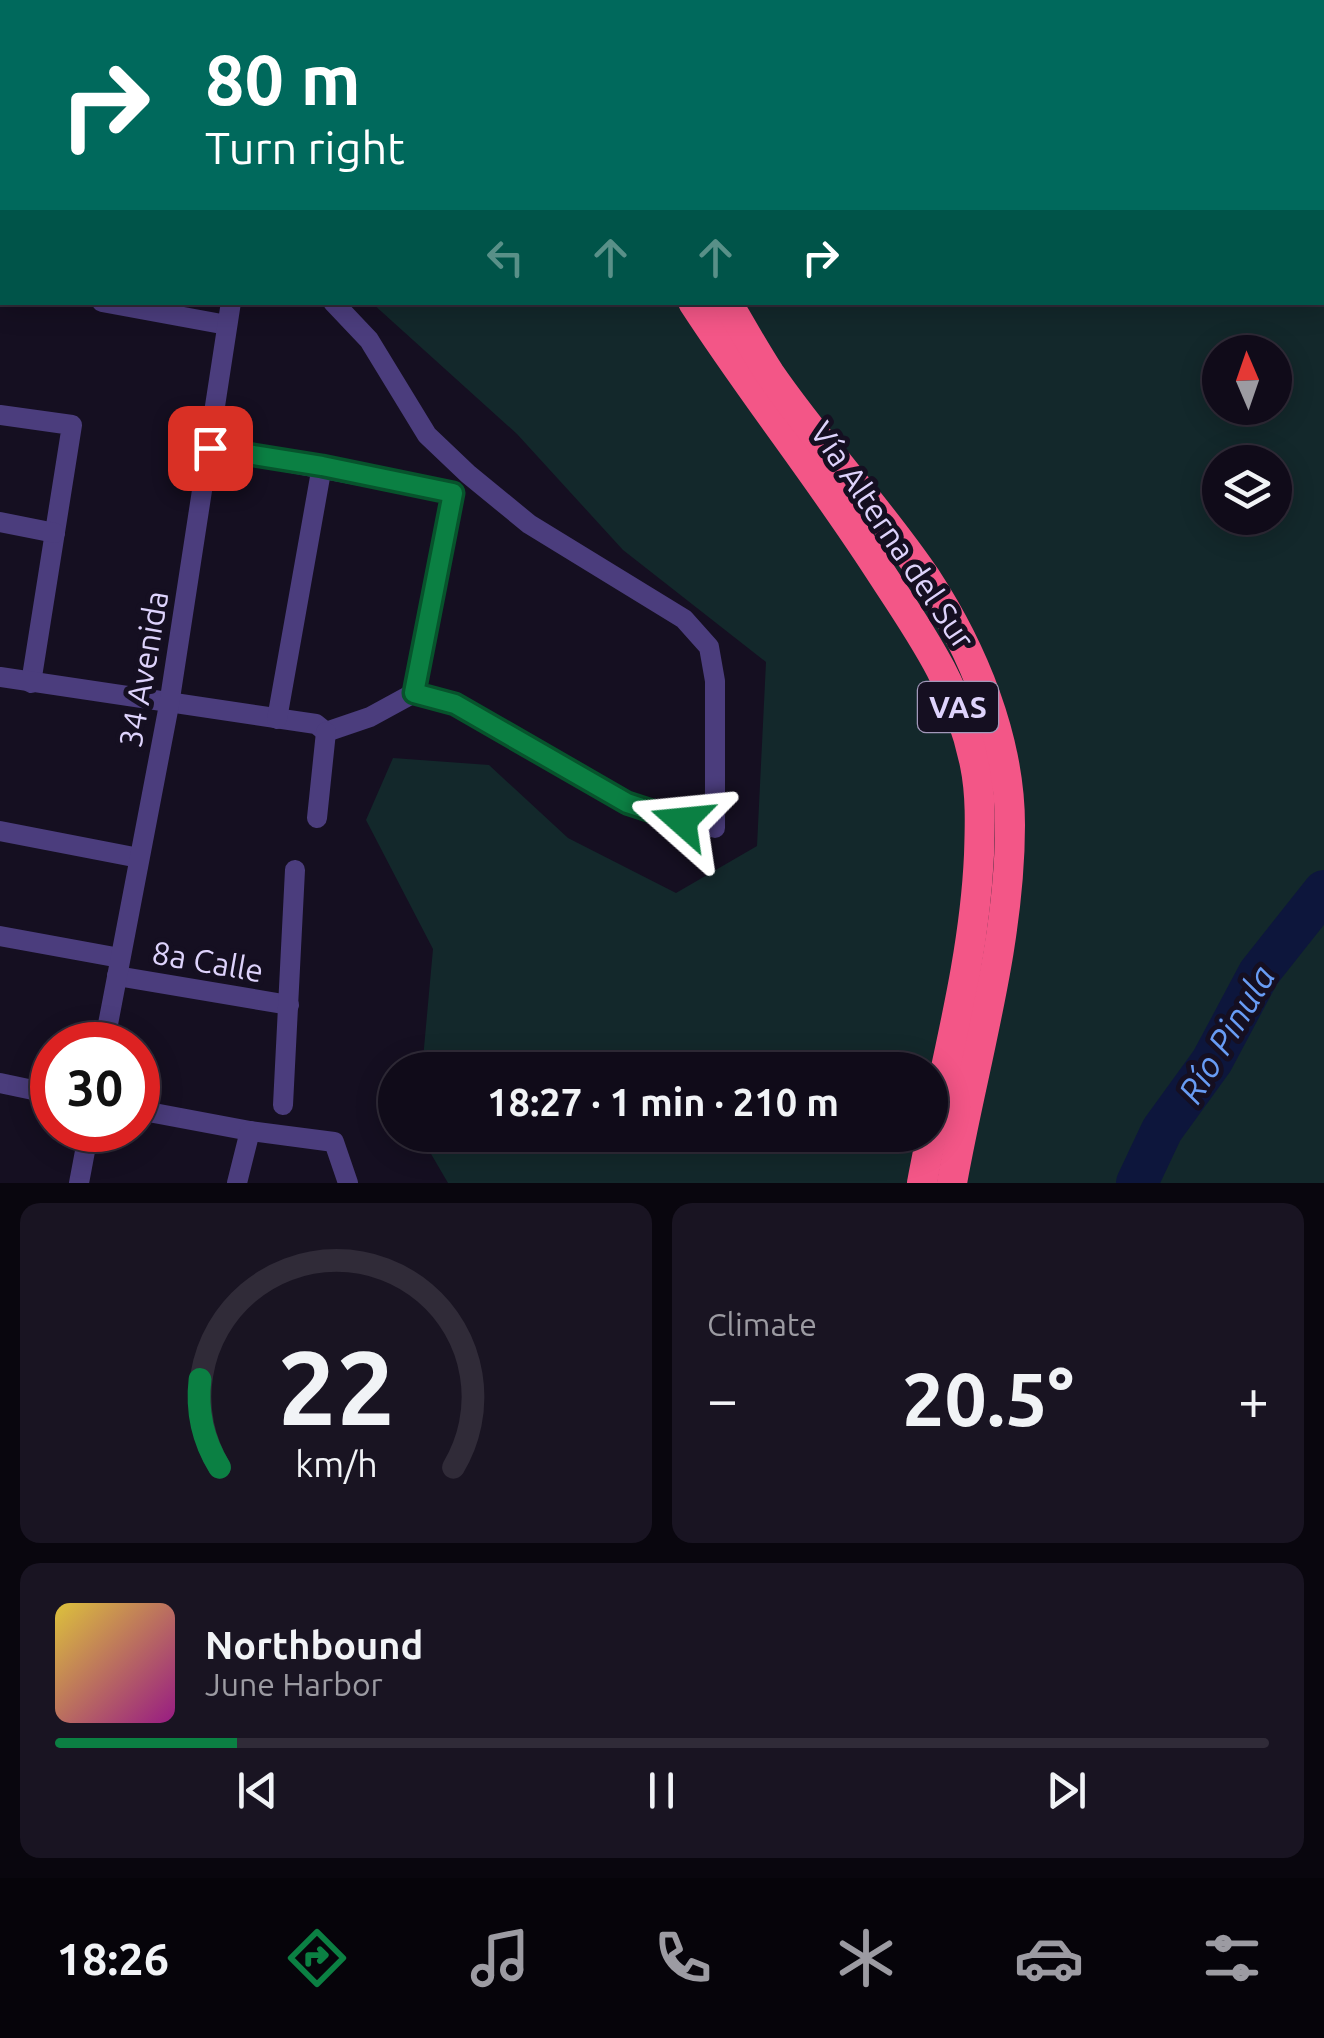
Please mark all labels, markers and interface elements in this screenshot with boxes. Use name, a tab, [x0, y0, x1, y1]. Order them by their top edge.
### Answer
icon: right	[40, 40, 170, 170]
text: 80 m	[205, 40, 361, 118]
text: Turn right	[205, 122, 405, 173]
icon: left	[478, 230, 533, 285]
icon: ahead	[583, 230, 638, 285]
icon: ahead	[688, 230, 743, 285]
icon: right	[793, 230, 848, 285]
north arrow	[1202, 335, 1292, 425]
map controls	[1202, 335, 1292, 535]
pin	[168, 406, 253, 491]
street label: Vía Alterna del Sur	[804, 415, 982, 655]
icon: arrive	[183, 421, 238, 476]
button: layers	[1202, 445, 1292, 535]
street label: 34 Avenida	[112, 588, 174, 750]
road number: VAS	[918, 682, 998, 732]
position arrow	[630, 769, 734, 873]
street label: 8a Calle	[150, 934, 266, 988]
water label: Río Pinula	[1169, 958, 1283, 1110]
speed limit sign: 30	[30, 1022, 160, 1152]
text: 18:27 · 1 min · 210 m	[487, 1081, 839, 1123]
text: Climate	[707, 1306, 817, 1342]
text: 22	[277, 1328, 395, 1445]
text: 20.5°	[902, 1356, 1074, 1440]
text: −	[707, 1368, 738, 1429]
text: +	[1238, 1368, 1269, 1429]
text: km/h	[295, 1444, 377, 1484]
text: Northbound	[205, 1624, 423, 1666]
text: June Harbor	[205, 1666, 383, 1702]
icon: previous	[230, 1763, 285, 1818]
icon: pause	[634, 1763, 689, 1818]
icon: next	[1039, 1763, 1094, 1818]
icon: directions	[282, 1923, 352, 1993]
icon: music	[465, 1923, 535, 1993]
icon: phone	[648, 1923, 718, 1993]
icon: climate	[831, 1923, 901, 1993]
icon: car	[1014, 1923, 1084, 1993]
icon: filters	[1197, 1923, 1267, 1993]
text: 18:26	[57, 1933, 169, 1984]

